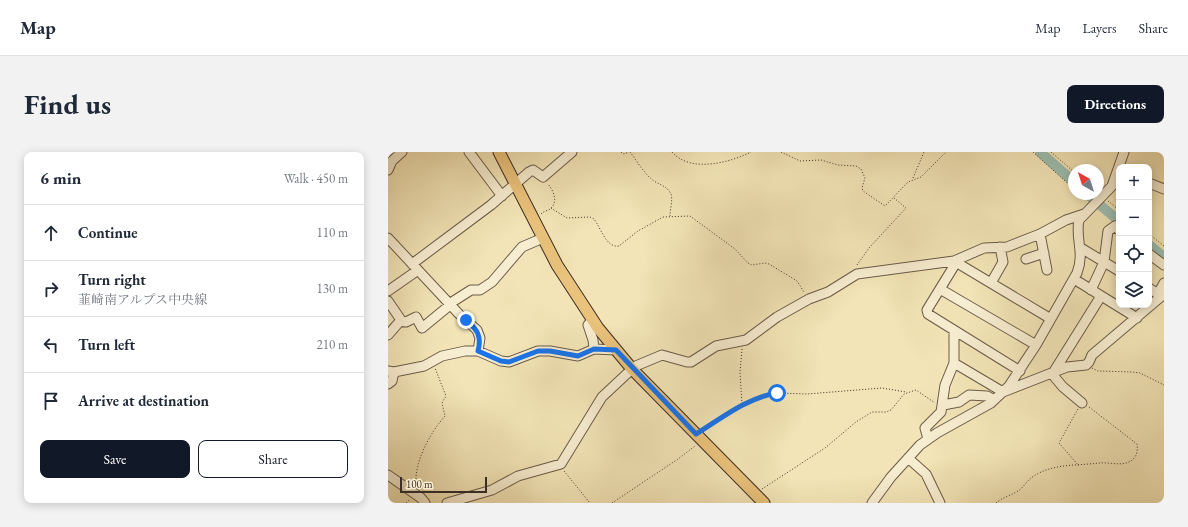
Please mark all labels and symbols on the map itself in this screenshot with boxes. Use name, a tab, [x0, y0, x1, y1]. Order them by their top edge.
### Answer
north arrow	[1068, 164, 1104, 200]
route end	[457, 311, 475, 329]
route start	[768, 384, 786, 402]
scale bar	[400, 475, 487, 494]

